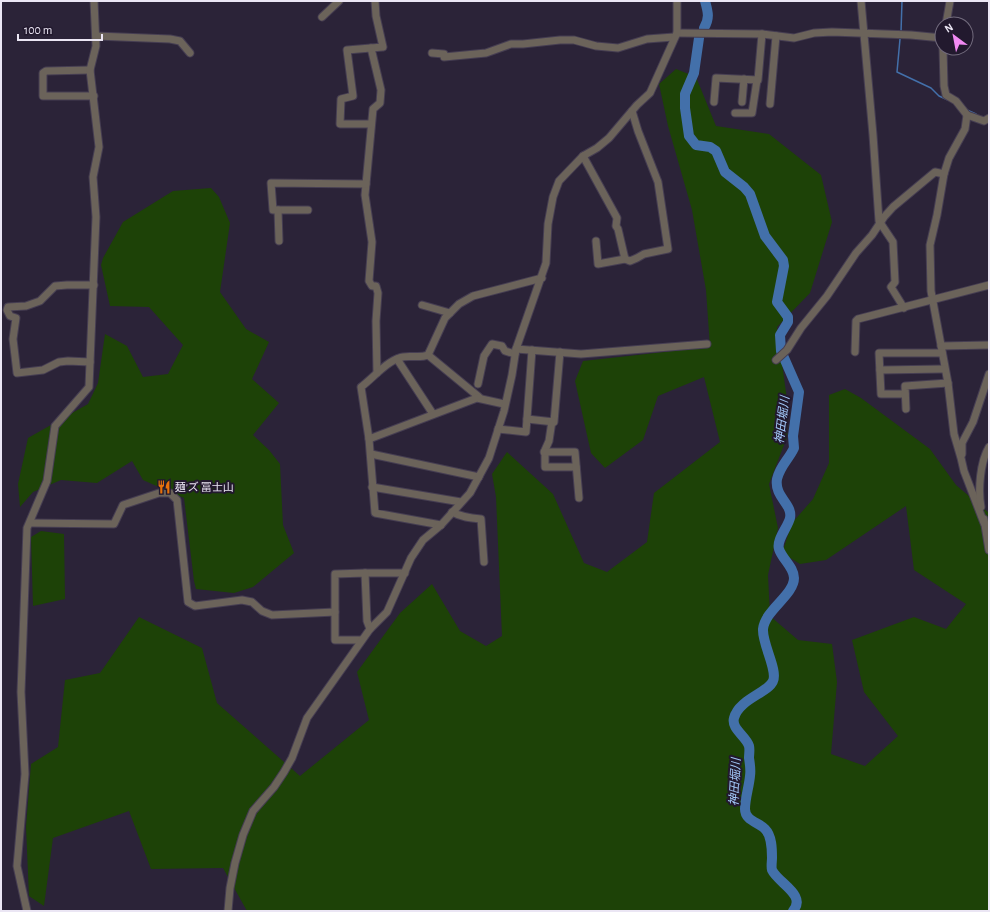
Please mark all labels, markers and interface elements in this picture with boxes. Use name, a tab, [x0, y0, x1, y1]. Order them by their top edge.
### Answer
scale bar	[18, 16, 102, 42]
north arrow	[934, 16, 974, 56]
text: N	[943, 21, 955, 35]
text: 100 m	[24, 24, 52, 36]
water label: 神田堀川	[772, 393, 791, 445]
restaurant icon: 麺'ズ 冨士山	[156, 479, 172, 495]
place label: 麺'ズ 冨士山	[175, 481, 234, 493]
water label: 神田堀川	[727, 756, 742, 806]

